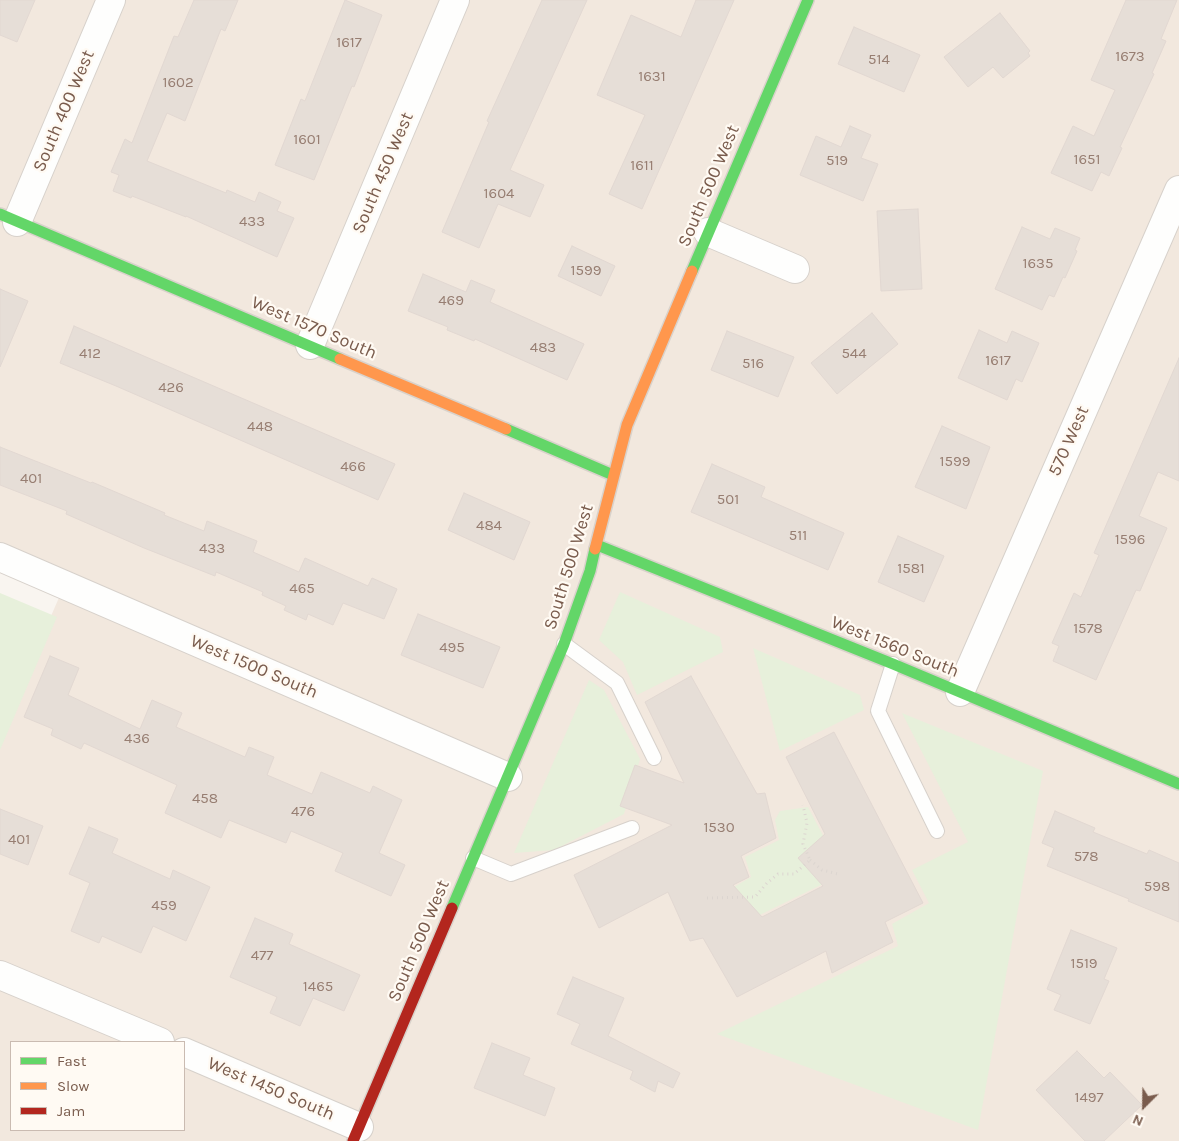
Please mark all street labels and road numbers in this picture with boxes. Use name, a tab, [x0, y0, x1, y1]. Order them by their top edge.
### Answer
street label: South 400 West	[29, 47, 99, 175]
street label: South 450 West	[348, 109, 418, 237]
street label: South 500 West	[674, 122, 744, 250]
street label: West 1570 South	[248, 292, 380, 364]
street label: 570 West	[1044, 403, 1094, 479]
street label: South 500 West	[540, 502, 598, 632]
street label: West 1560 South	[828, 612, 962, 682]
street label: West 1500 South	[187, 630, 321, 704]
street label: South 500 West	[384, 877, 454, 1005]
street label: West 1450 South	[204, 1053, 338, 1125]

